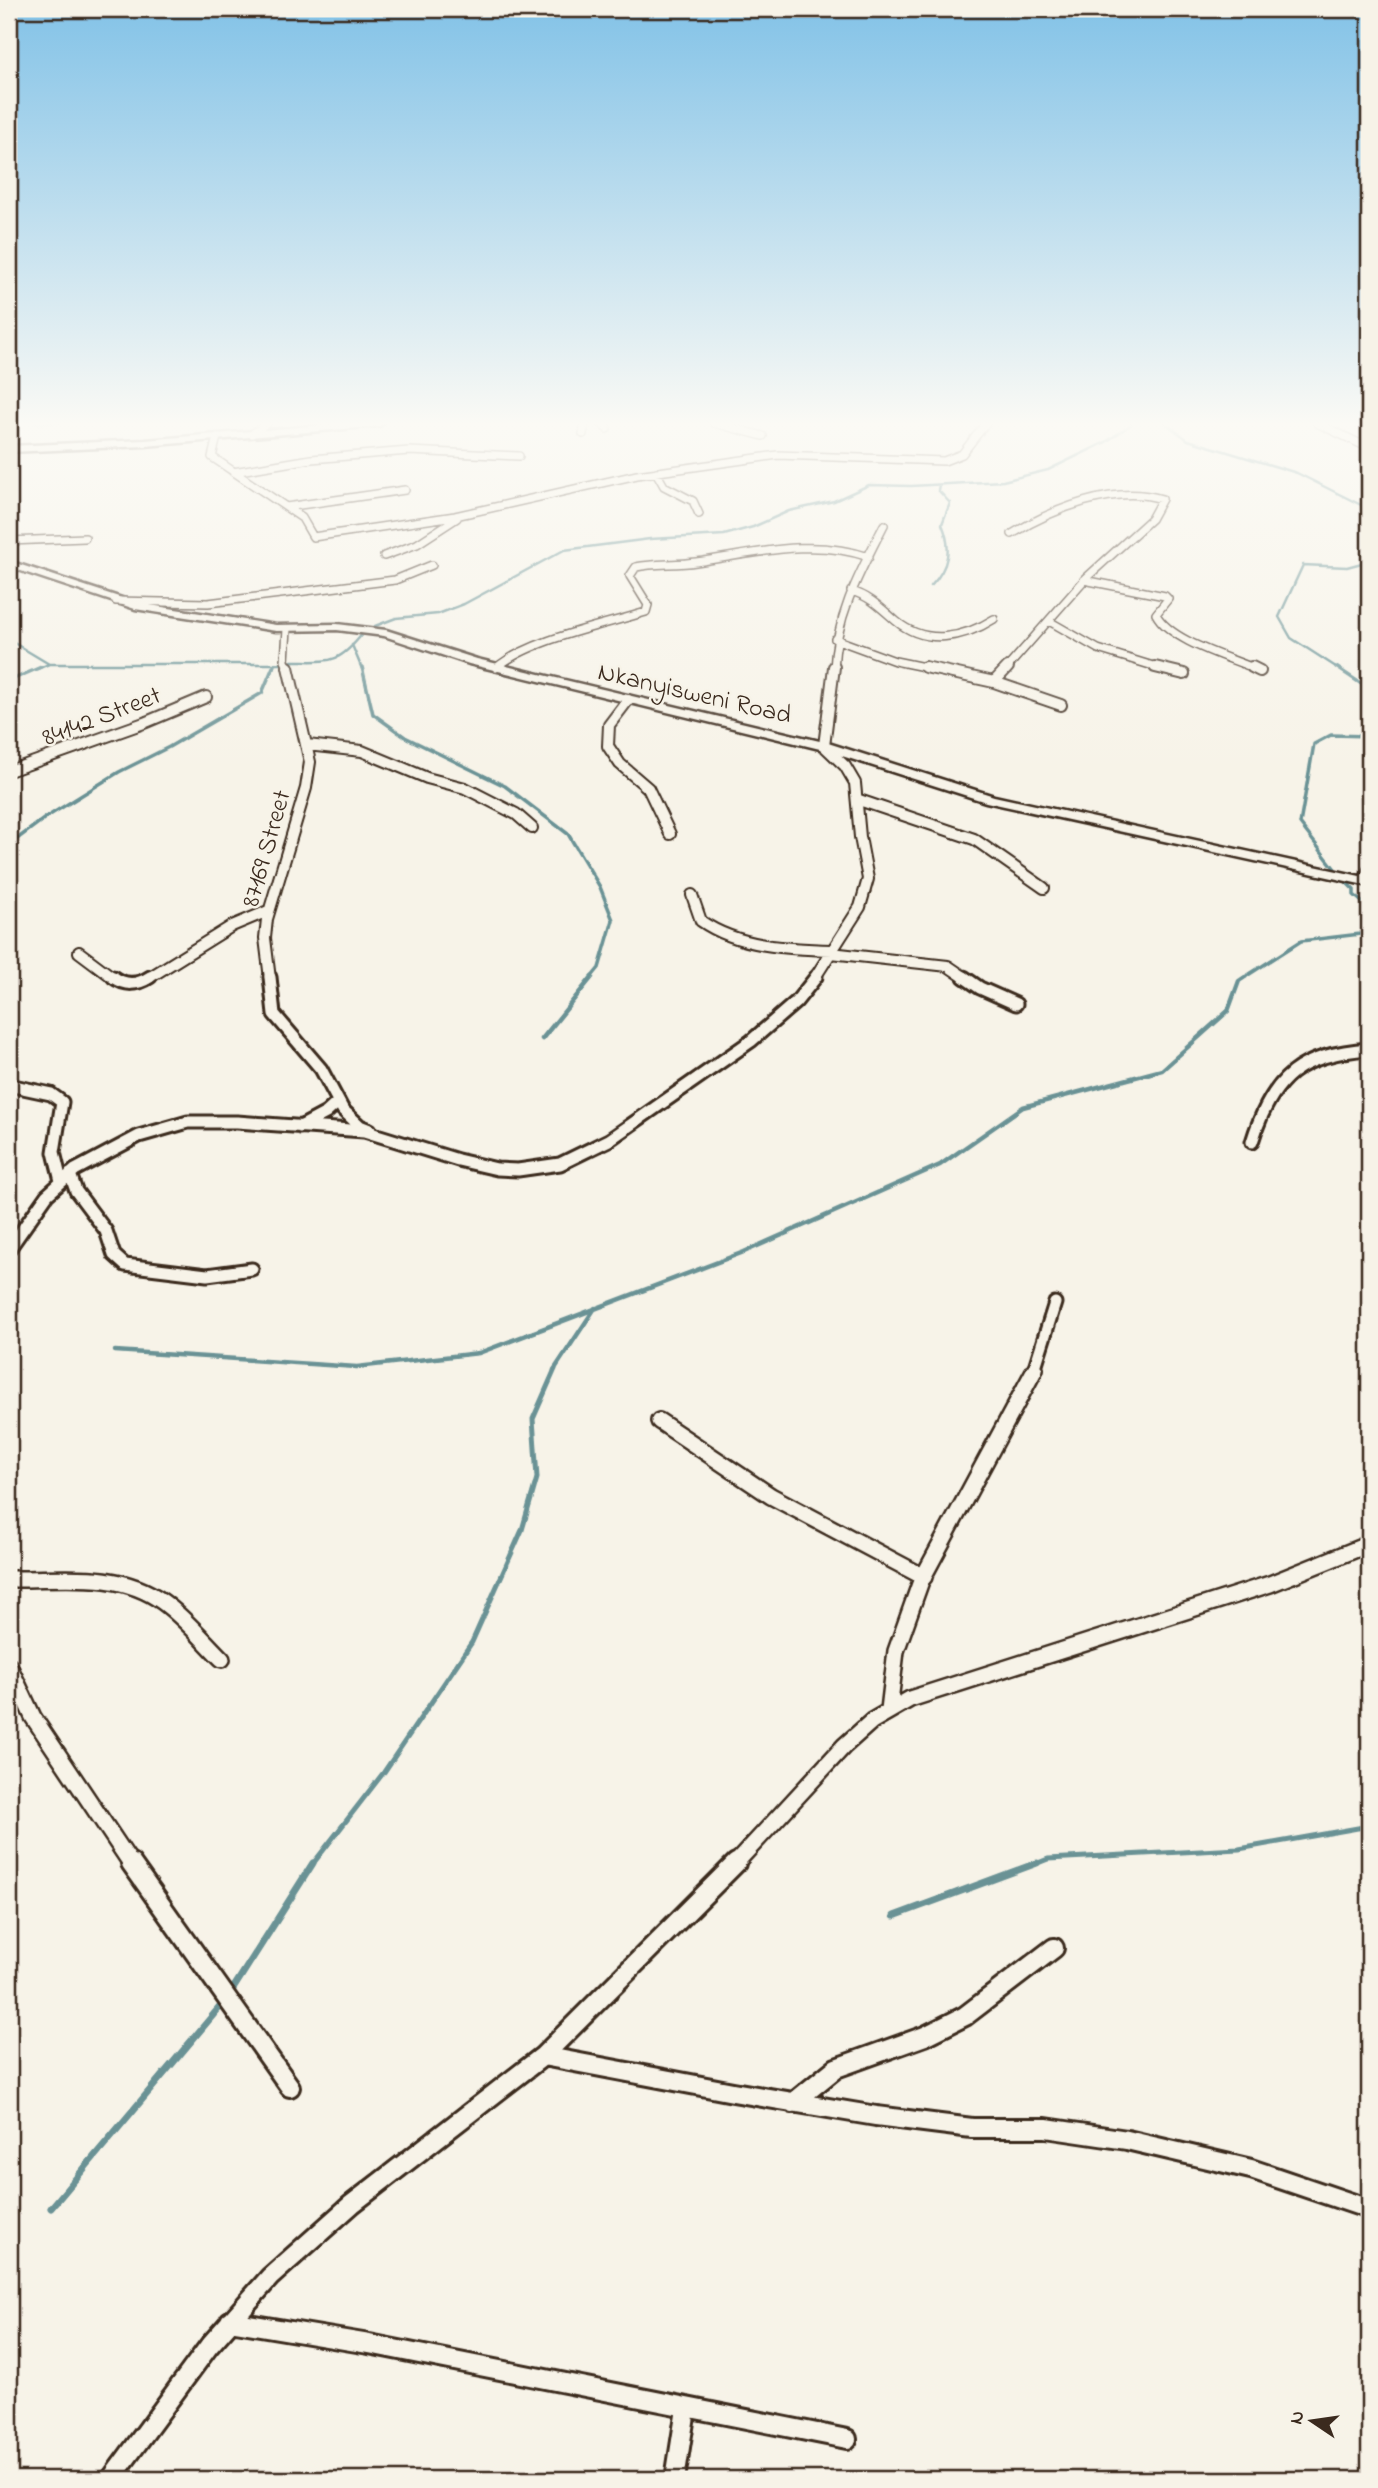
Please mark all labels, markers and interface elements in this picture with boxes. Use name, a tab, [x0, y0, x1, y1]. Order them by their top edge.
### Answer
street label: Nkanyisweni Road	[594, 654, 795, 736]
street label: 84142 Street	[37, 678, 167, 758]
street label: 87169 Street	[233, 786, 303, 912]
north arrow	[1276, 2386, 1346, 2456]
text: N	[1283, 2408, 1313, 2427]

